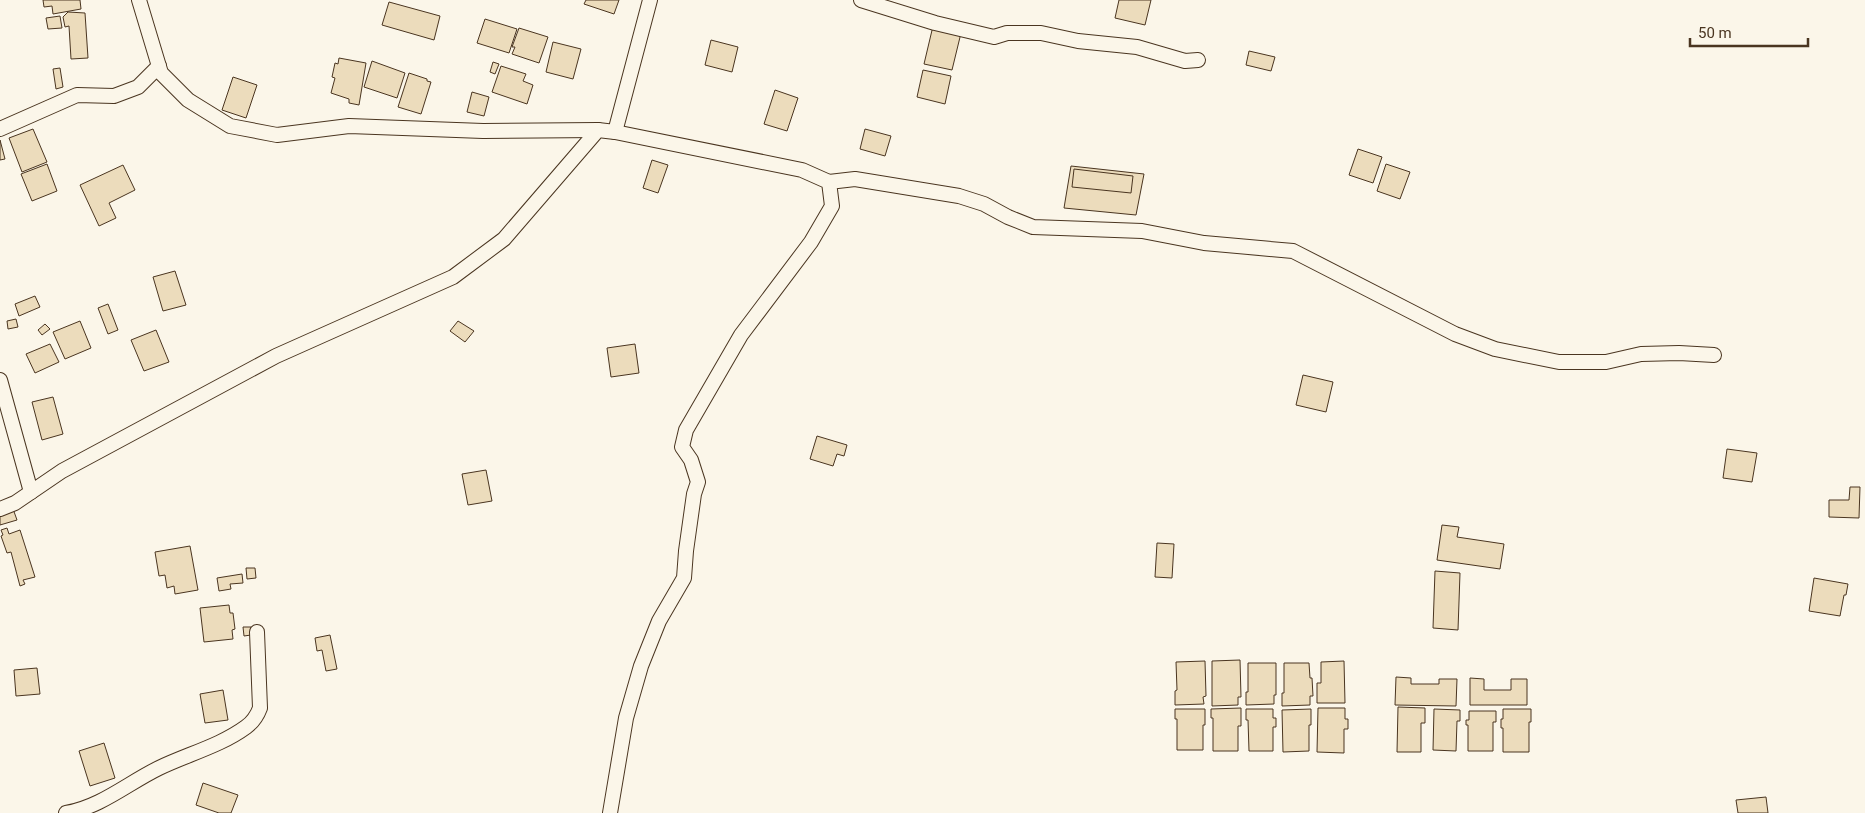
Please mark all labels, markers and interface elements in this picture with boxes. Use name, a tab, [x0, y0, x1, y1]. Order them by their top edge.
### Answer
scale bar	[1690, 15, 1808, 47]
text: 50 m	[1698, 24, 1732, 42]

